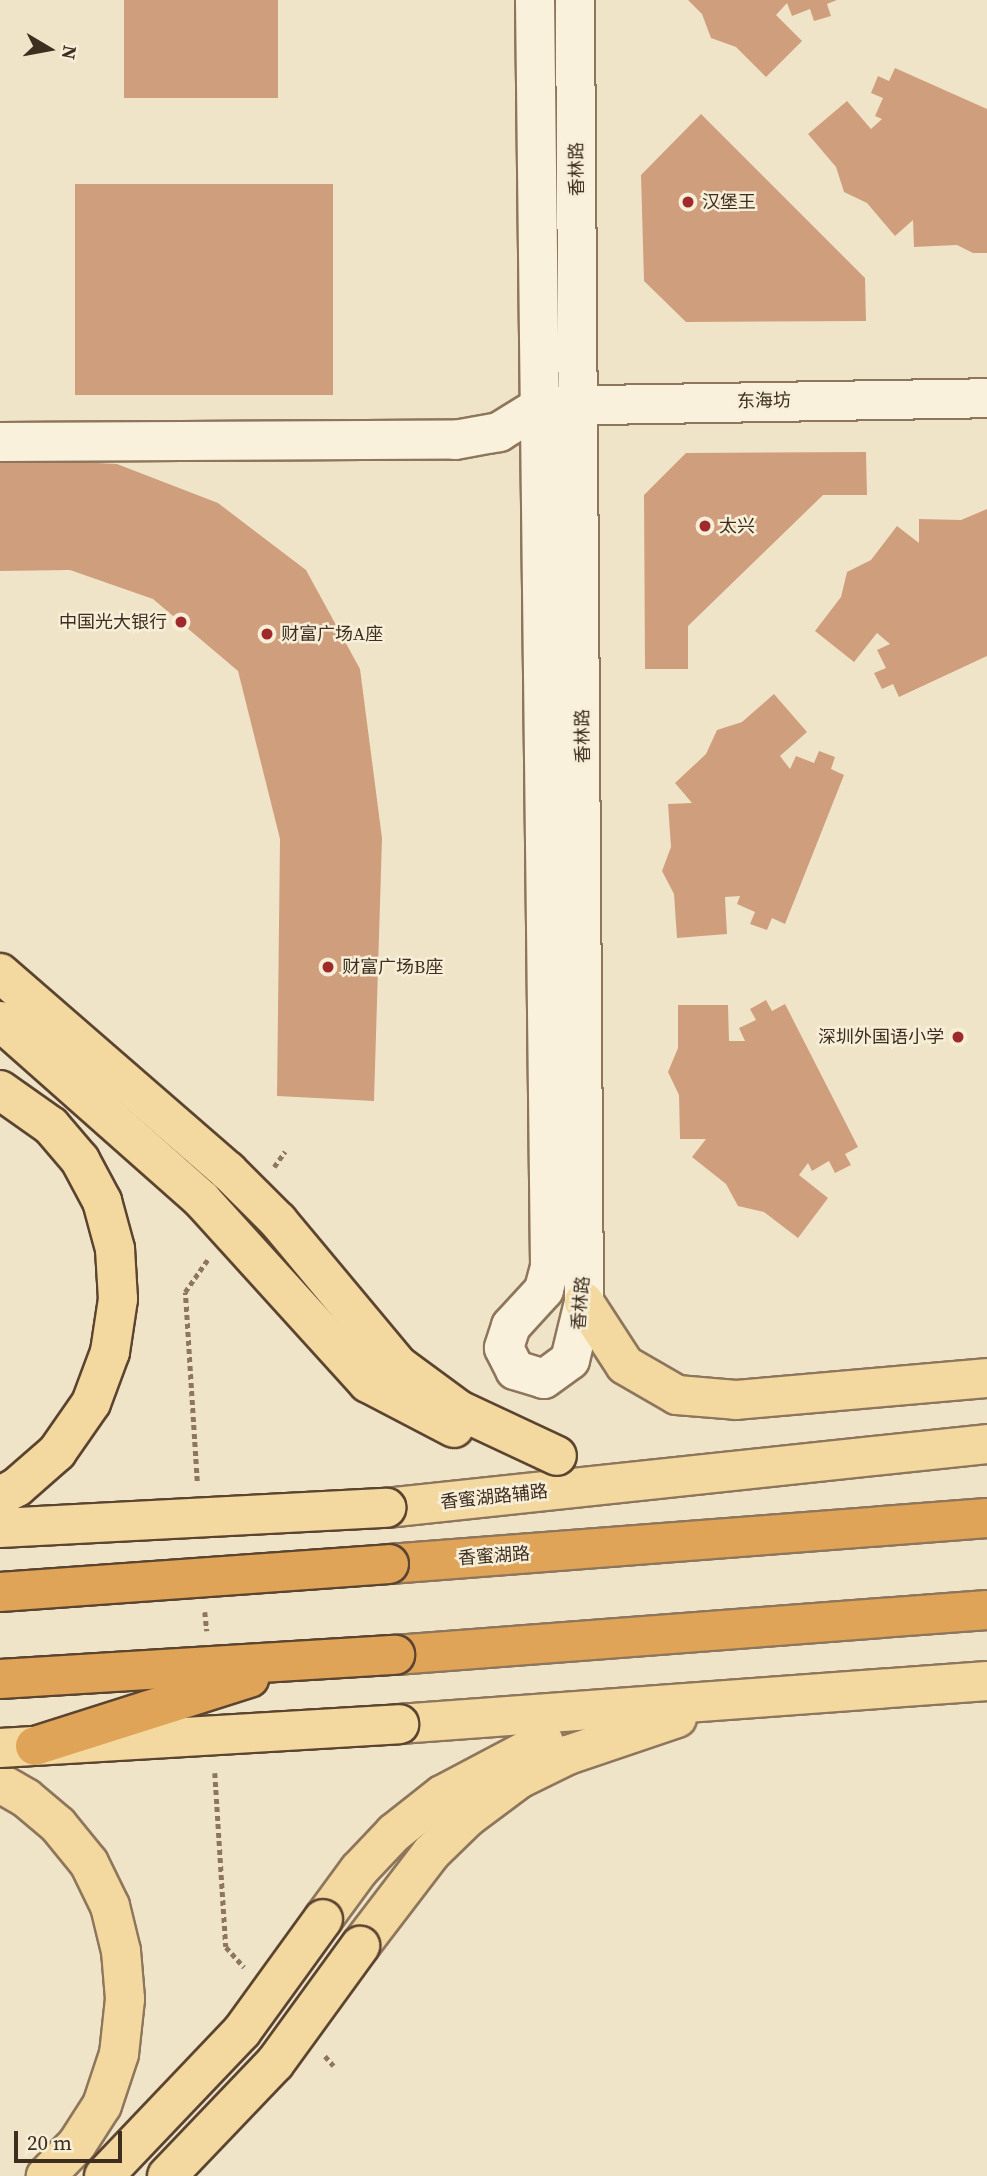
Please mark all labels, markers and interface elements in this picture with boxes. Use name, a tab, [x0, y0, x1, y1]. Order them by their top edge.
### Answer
north arrow	[14, 14, 84, 84]
text: N	[56, 44, 84, 62]
street label: 香林路	[566, 142, 588, 196]
place label: 汉堡王	[702, 191, 756, 213]
marker: 汉堡王	[680, 194, 696, 210]
street label: 东海坊	[737, 390, 791, 412]
place label: 太兴	[719, 515, 755, 537]
marker: 太兴	[697, 518, 713, 534]
place label: 中国光大银行	[59, 611, 167, 633]
marker: 中国光大银行	[173, 614, 189, 630]
place label: 财富广场A座	[281, 623, 383, 645]
marker: 财富广场A座	[259, 626, 275, 642]
street label: 香林路	[572, 709, 594, 763]
place label: 财富广场B座	[342, 956, 443, 978]
marker: 财富广场B座	[320, 959, 336, 975]
place label: 深圳外国语小学	[818, 1026, 944, 1048]
marker: 深圳外国语小学	[950, 1029, 966, 1045]
street label: 香林路	[568, 1275, 594, 1331]
street label: 香蜜湖路辅路	[439, 1481, 549, 1513]
street label: 香蜜湖路	[457, 1543, 531, 1569]
scale bar	[18, 2116, 126, 2160]
text: 20 m	[27, 2128, 72, 2157]

